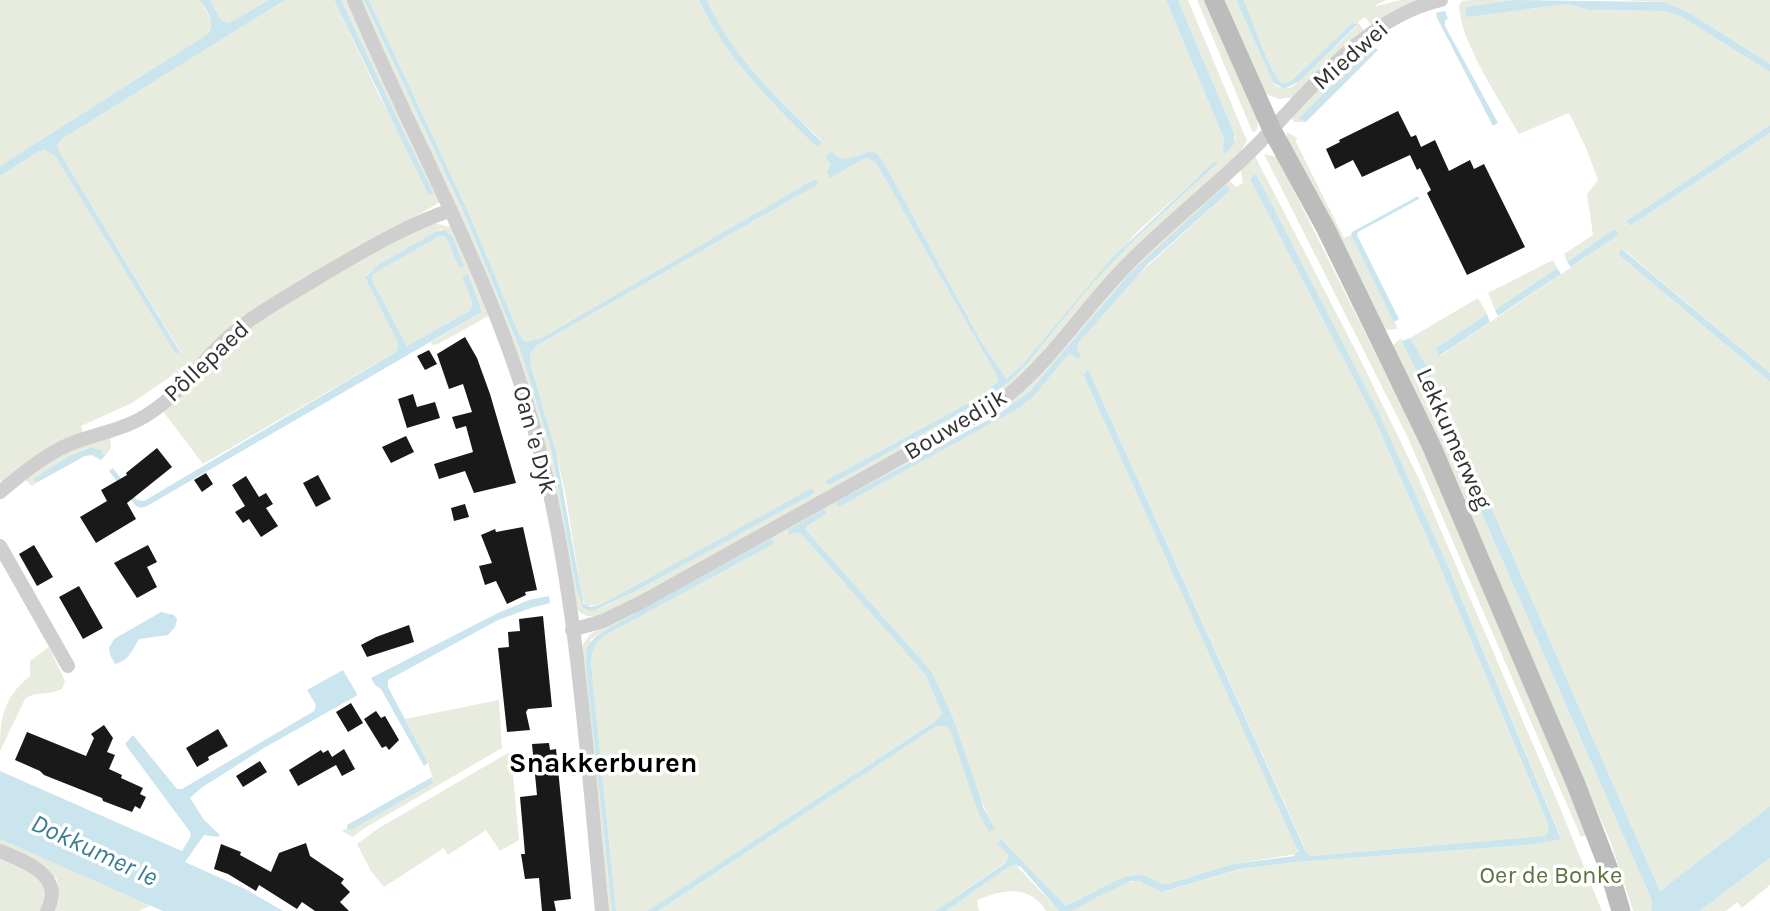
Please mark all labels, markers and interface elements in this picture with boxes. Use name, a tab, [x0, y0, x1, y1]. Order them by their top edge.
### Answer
street label: Miedwei	[1307, 15, 1395, 97]
street label: Pôllepaed	[158, 315, 256, 409]
street label: Lekkumerweg	[1409, 364, 1497, 514]
street label: Oan 'e Dyk	[506, 383, 562, 497]
street label: Bouwedijk	[899, 383, 1013, 467]
district label: Snakkerburen	[509, 747, 697, 781]
water label: Dokkumer Ie	[26, 808, 162, 894]
park label: Oer de Bonke	[1480, 862, 1622, 890]

